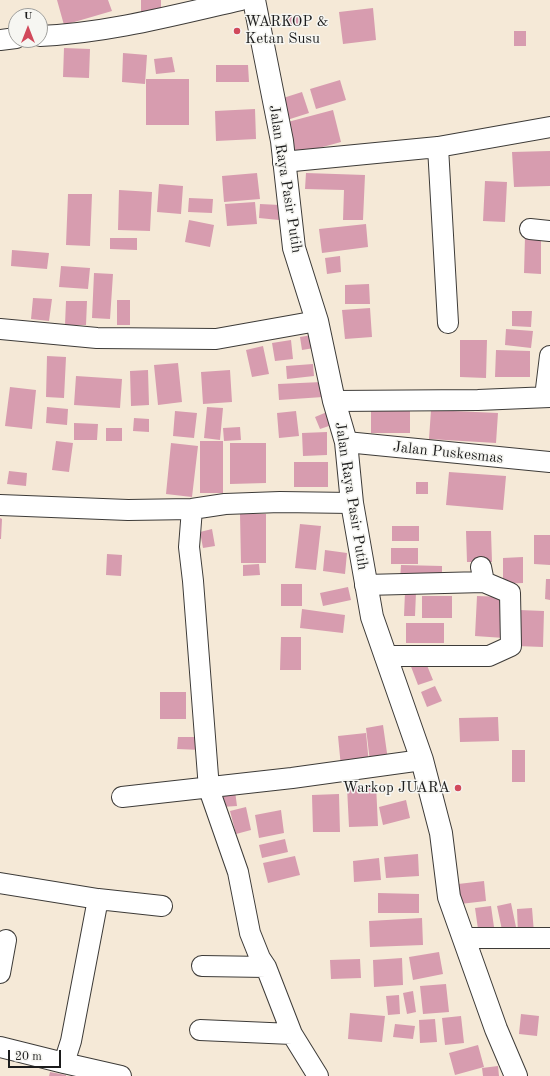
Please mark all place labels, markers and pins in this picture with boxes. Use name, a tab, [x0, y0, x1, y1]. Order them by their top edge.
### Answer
place label: WARKOP & Ketan Susu	[245, 13, 328, 48]
marker: WARKOP & Ketan Susu	[232, 26, 242, 36]
place label: Warkop JUARA	[342, 779, 450, 797]
marker: Warkop JUARA	[453, 783, 463, 793]

